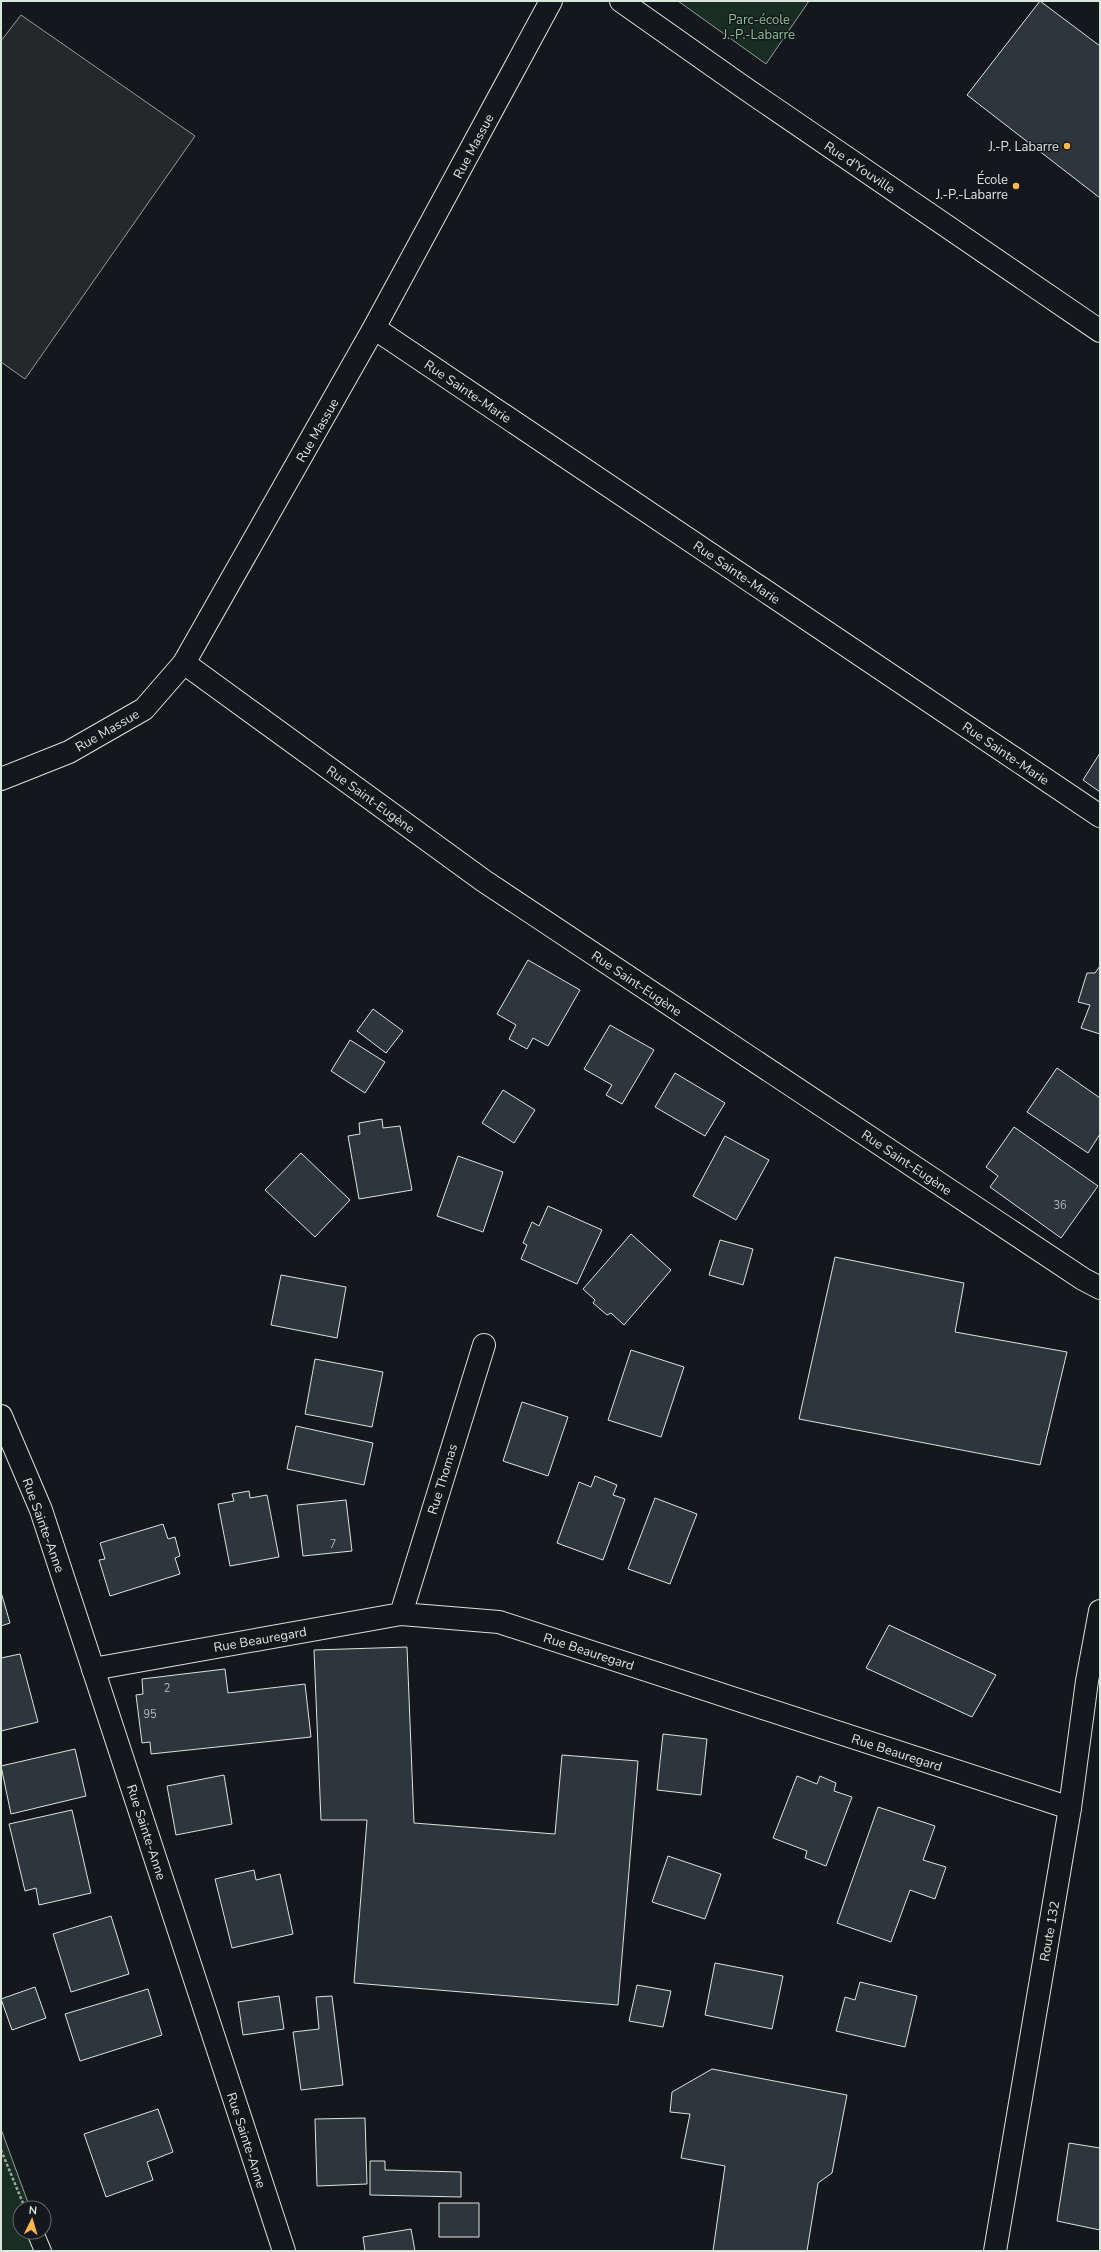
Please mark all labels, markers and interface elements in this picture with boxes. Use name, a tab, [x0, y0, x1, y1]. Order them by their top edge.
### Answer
park label: Parc-école J.-P.-Labarre	[722, 11, 795, 44]
street label: Rue Massue	[449, 111, 499, 182]
street label: Rue d'Youville	[820, 137, 899, 198]
place label: J.-P. Labarre	[988, 138, 1059, 156]
marker: J.-P. Labarre	[1062, 141, 1072, 151]
place label: École J.-P.-Labarre	[935, 170, 1008, 204]
marker: École J.-P.-Labarre	[1011, 181, 1021, 191]
street label: Rue Sainte-Marie	[420, 356, 514, 428]
street label: Rue Massue	[292, 395, 343, 466]
street label: Rue Sainte-Marie	[689, 537, 783, 609]
street label: Rue Massue	[72, 705, 143, 756]
street label: Rue Sainte-Marie	[958, 718, 1052, 790]
street label: Rue Saint-Eugène	[323, 762, 418, 838]
street label: Rue Saint-Eugène	[588, 947, 685, 1021]
street label: Rue Saint-Eugène	[858, 1126, 955, 1200]
house number: 36	[1053, 1198, 1067, 1213]
street label: Rue Thomas	[424, 1442, 462, 1517]
street label: Rue Sainte-Anne	[18, 1476, 69, 1575]
house number: 7	[330, 1537, 336, 1552]
street label: Rue Beauregard	[212, 1623, 308, 1657]
street label: Rue Beauregard	[541, 1629, 636, 1675]
house number: 2	[164, 1681, 170, 1696]
house number: 95	[143, 1707, 157, 1722]
street label: Rue Beauregard	[849, 1730, 944, 1776]
street label: Rue Sainte-Anne	[122, 1782, 170, 1882]
street label: Route 132	[1036, 1899, 1064, 1963]
street label: Rue Sainte-Anne	[222, 2090, 270, 2190]
north arrow	[12, 2200, 52, 2240]
text: N	[28, 2203, 38, 2218]

